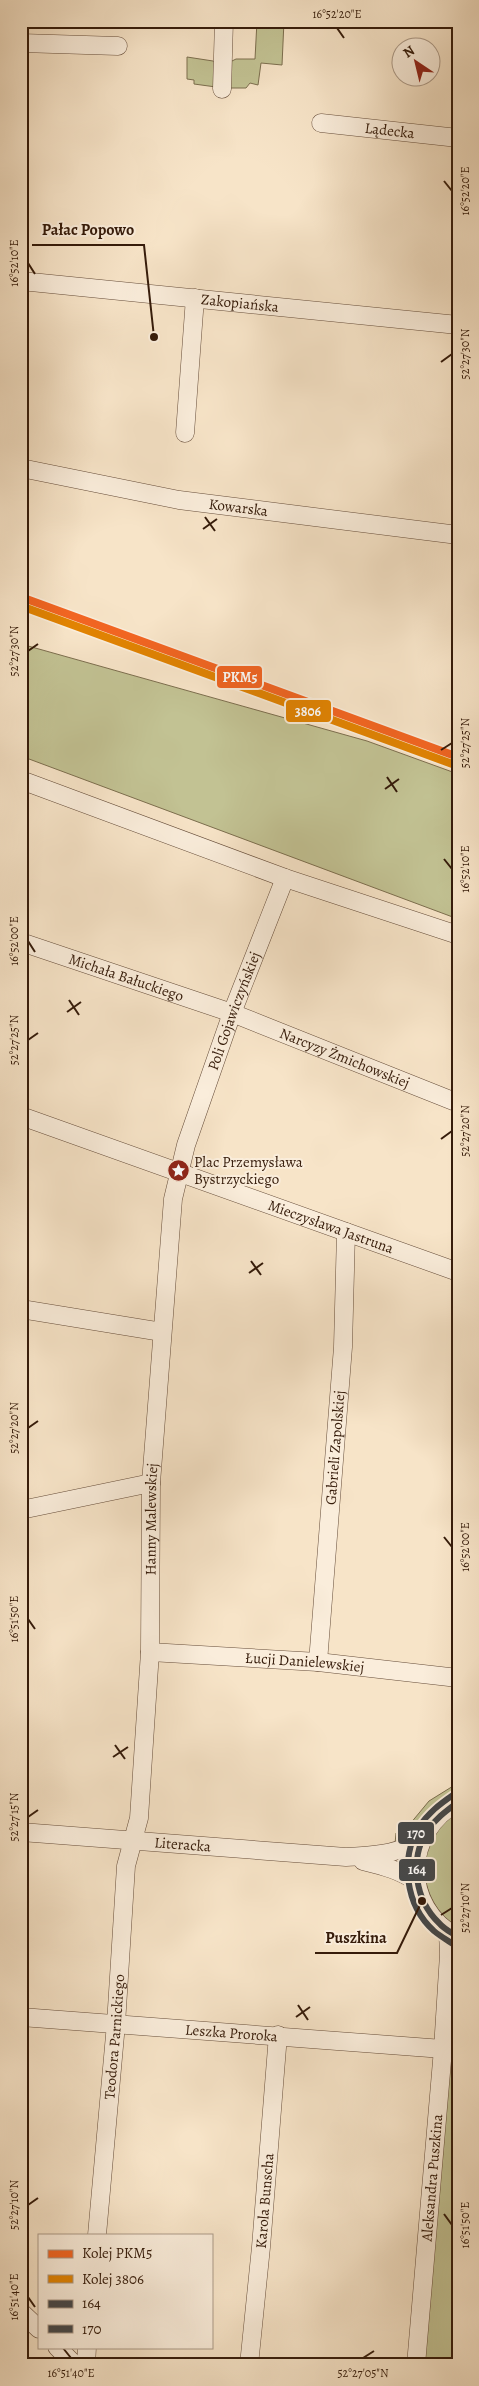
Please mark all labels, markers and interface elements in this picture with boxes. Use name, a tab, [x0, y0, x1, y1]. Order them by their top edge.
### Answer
text: 16°52'20"E	[312, 6, 362, 22]
north arrow	[392, 38, 442, 88]
text: N	[399, 41, 418, 62]
street label: Lądecka	[364, 118, 415, 143]
text: 16°52'20"E	[457, 166, 473, 216]
callout: Pałac Popowo	[32, 214, 144, 245]
text: Pałac Popowo	[42, 219, 134, 241]
text: 16°52'10"E	[6, 239, 22, 287]
street label: Zakopiańska	[200, 289, 280, 317]
text: 52°27'30"N	[457, 328, 473, 379]
street label: Kowarska	[208, 494, 269, 521]
text: 52°27'30"N	[6, 625, 22, 676]
line badge: PKM5	[216, 665, 263, 689]
text: PKM5	[222, 668, 258, 687]
line badge: 3806	[285, 699, 332, 723]
text: 3806	[295, 702, 322, 721]
text: 52°27'25"N	[457, 717, 473, 768]
text: 16°52'10"E	[457, 845, 473, 893]
text: 16°52'00"E	[6, 916, 22, 966]
street label: Michała Bałuckiego	[66, 949, 186, 1006]
street label: Poli Gojawiczyńskiej	[203, 949, 265, 1073]
text: 52°27'25"N	[6, 1014, 22, 1065]
street label: Narcyzy Żmichowskiej	[277, 1023, 413, 1093]
text: 52°27'20"N	[457, 1105, 473, 1157]
place label: Plac Przemysława Bystrzyckiego	[194, 1152, 303, 1189]
place icon: Plac Przemysława Bystrzyckiego	[166, 1159, 190, 1183]
street label: Mieczysława Jastruna	[265, 1195, 396, 1258]
street label: Gabrieli Zapolskiej	[320, 1390, 350, 1506]
text: 52°27'20"N	[6, 1402, 22, 1454]
street label: Hanny Malewskiej	[140, 1462, 163, 1576]
text: 16°52'00"E	[457, 1522, 473, 1572]
text: 16°51'50"E	[6, 1596, 22, 1642]
street label: Łucji Danielewskiej	[244, 1648, 365, 1677]
text: 52°27'15"N	[6, 1792, 22, 1841]
line badge: 170	[397, 1821, 435, 1845]
text: 170	[407, 1824, 425, 1843]
street label: Literacka	[154, 1832, 212, 1857]
line badge: 164	[398, 1858, 436, 1882]
text: 164	[408, 1860, 426, 1879]
text: 52°27'10"N	[457, 1883, 473, 1933]
callout: Puszkina	[315, 1922, 397, 1953]
text: Puszkina	[325, 1927, 387, 1949]
street label: Teodora Parnickiego	[99, 1974, 129, 2100]
street label: Leszka Proroka	[184, 2019, 278, 2046]
street label: Aleksandra Puszkina	[417, 2113, 447, 2243]
street label: Karola Bunscha	[251, 2152, 279, 2249]
text: 52°27'10"N	[6, 2180, 22, 2230]
text: 16°51'50"E	[457, 2202, 473, 2248]
legend	[38, 2234, 212, 2348]
text: Kolej PKM5	[82, 2243, 152, 2263]
text: Kolej 3806	[82, 2269, 144, 2289]
text: 16°51'40"E	[6, 2273, 22, 2321]
text: 164	[82, 2293, 101, 2313]
text: 170	[82, 2319, 101, 2339]
text: 16°51'40"E	[47, 2365, 95, 2381]
text: 52°27'05"N	[337, 2365, 389, 2381]

